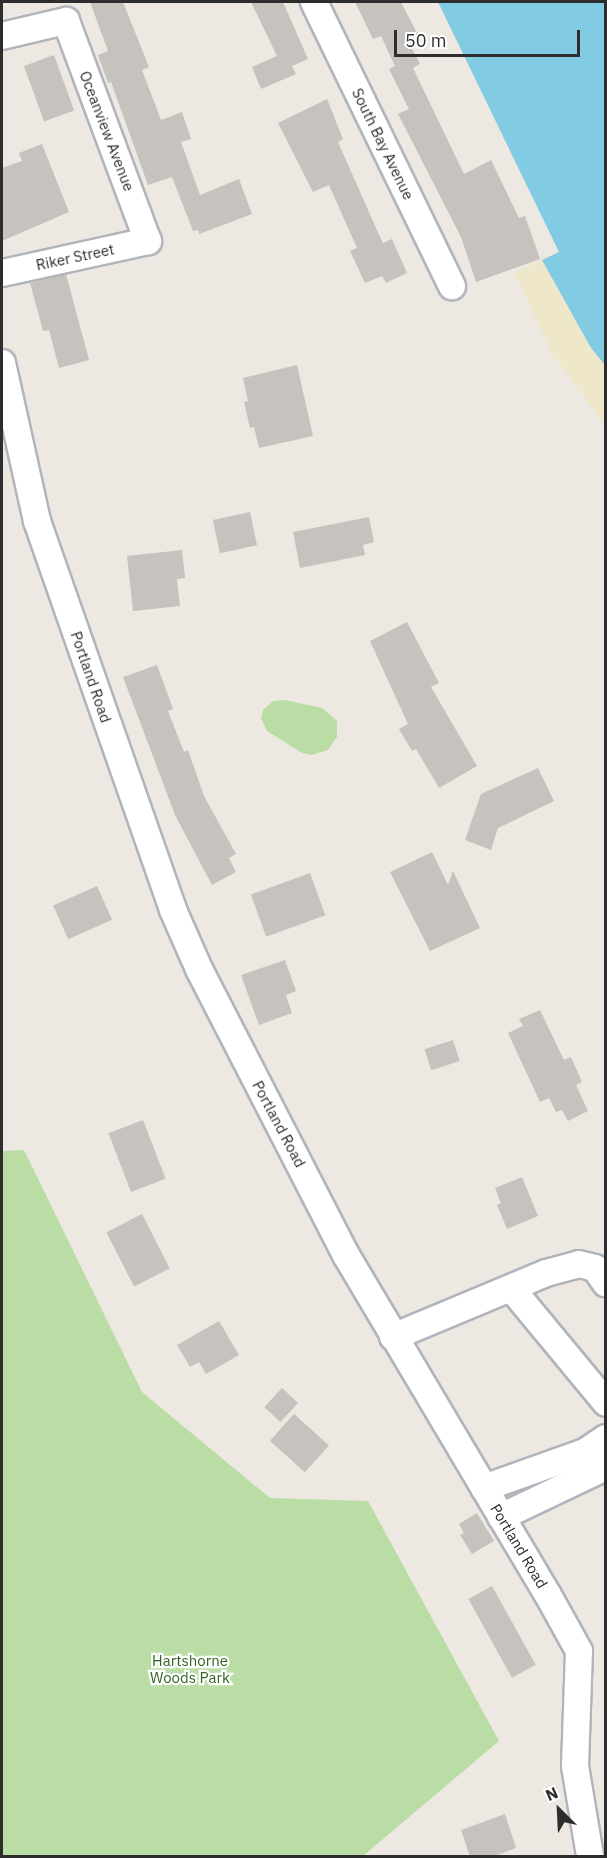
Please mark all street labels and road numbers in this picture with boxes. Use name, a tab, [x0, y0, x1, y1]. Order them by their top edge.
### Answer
street label: Oceanview Avenue	[76, 68, 138, 194]
street label: South Bay Avenue	[348, 85, 418, 203]
street label: Riker Street	[34, 240, 116, 274]
street label: Portland Road	[67, 629, 115, 725]
street label: Portland Road	[249, 1078, 309, 1170]
street label: Portland Road	[487, 1500, 551, 1592]

